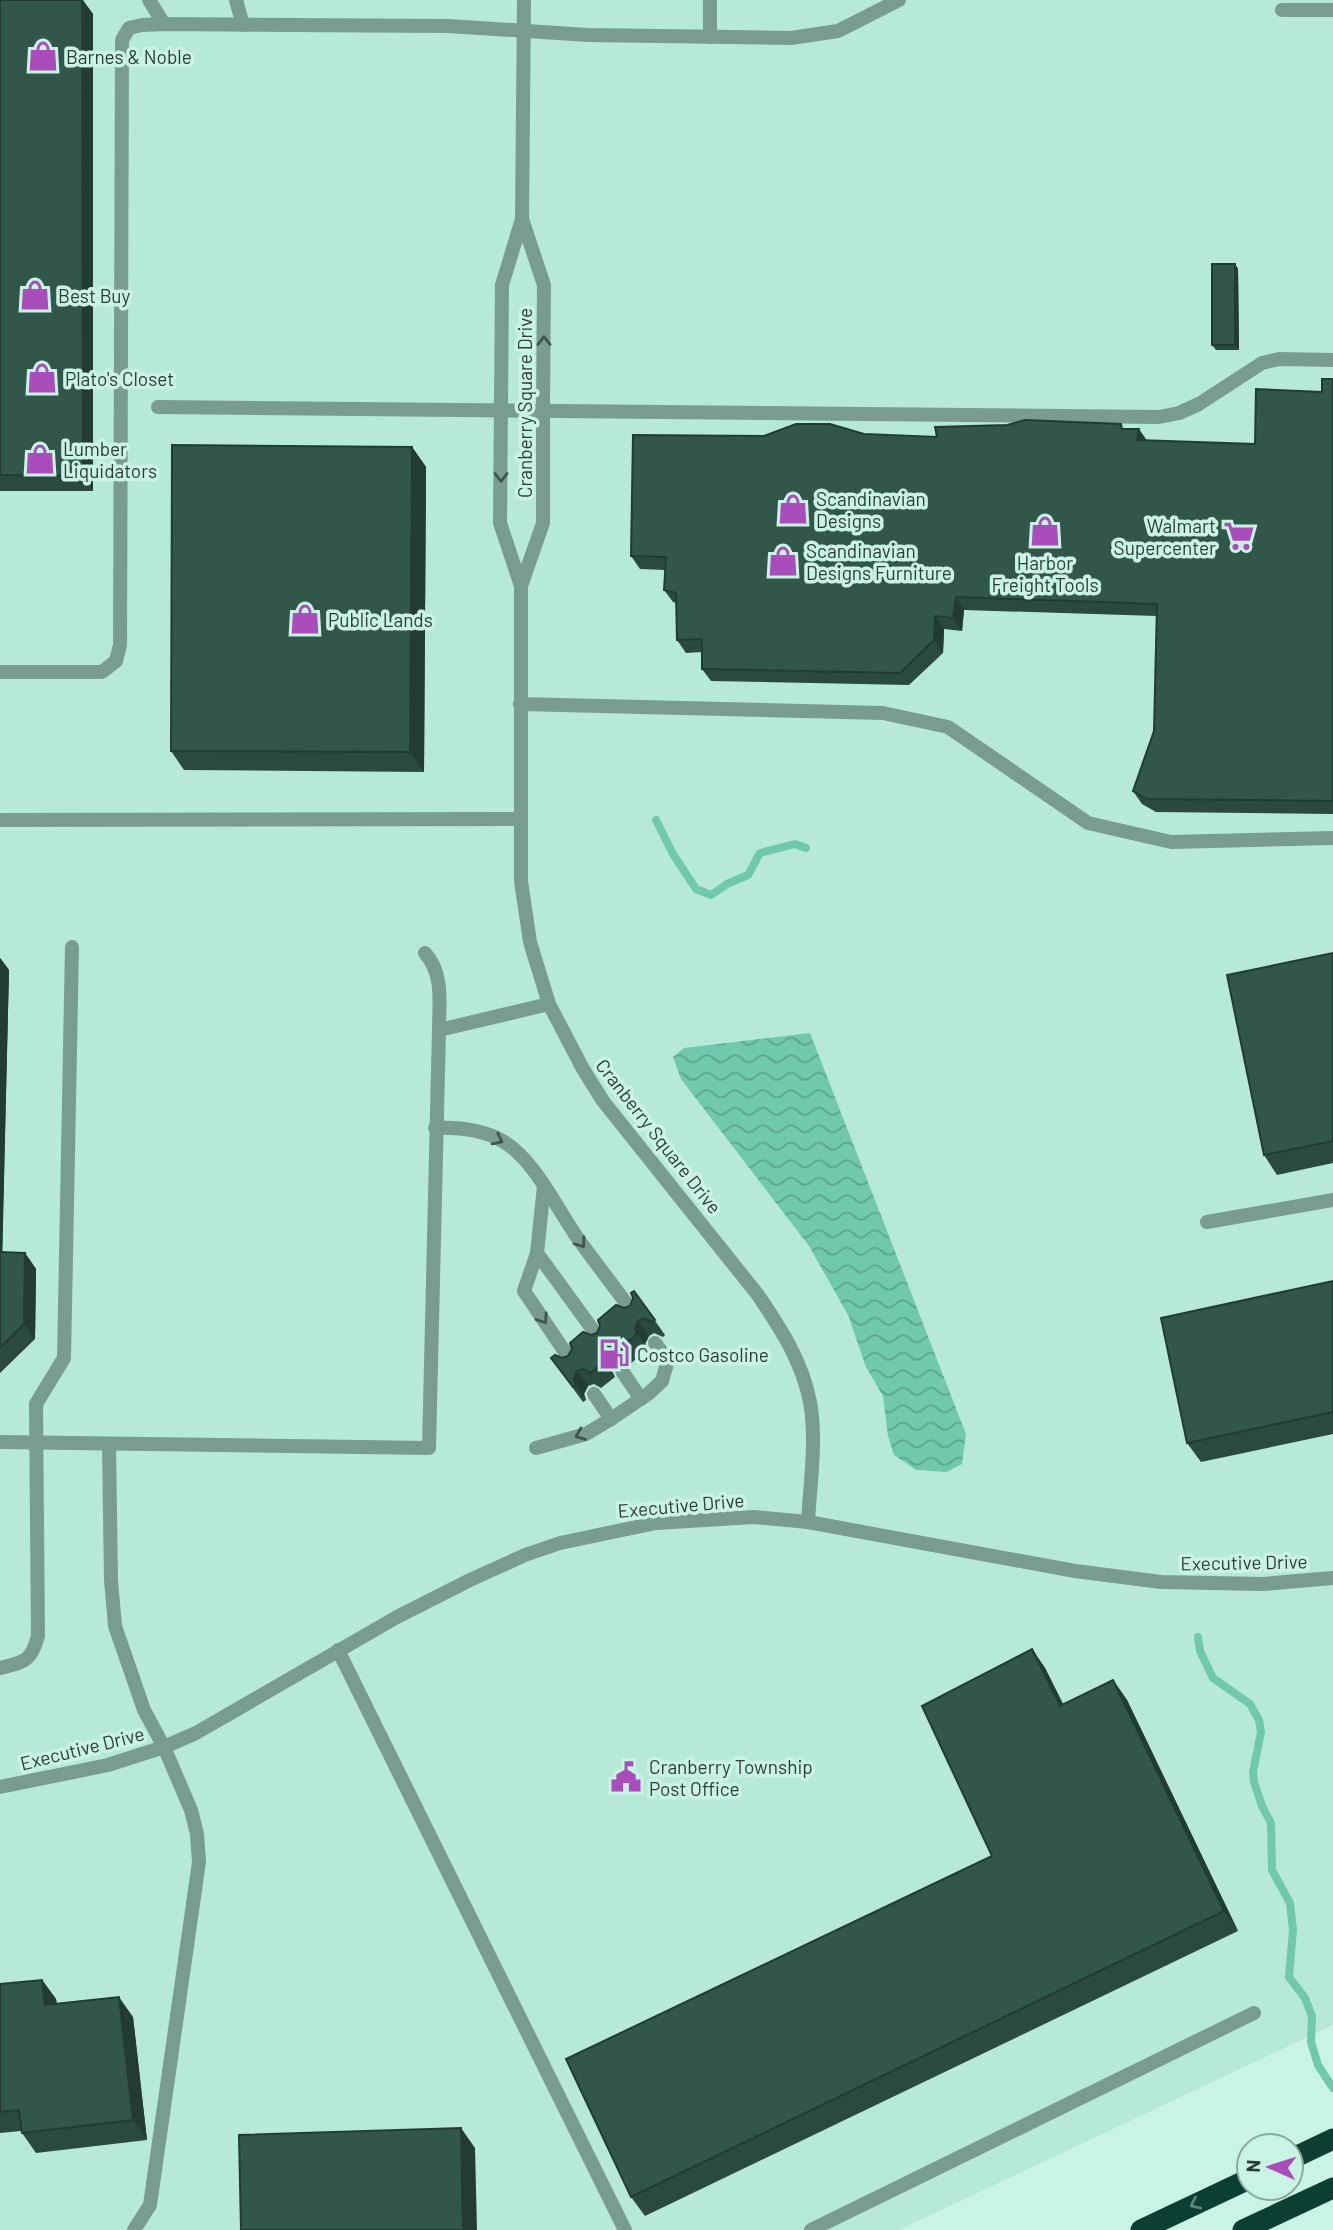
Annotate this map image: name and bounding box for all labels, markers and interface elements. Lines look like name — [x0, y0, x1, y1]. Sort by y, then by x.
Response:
shop icon: Barnes & Noble — [26, 39, 60, 73]
place label: Barnes & Noble — [66, 45, 192, 68]
shop icon: Best Buy — [18, 278, 52, 312]
place label: Best Buy — [58, 284, 131, 307]
street label: Cranberry Square Drive — [513, 308, 536, 498]
one-way arrow — [536, 335, 552, 346]
shop icon: Plato's Closet — [25, 361, 59, 395]
place label: Plato's Closet — [65, 367, 174, 390]
place label: Lumber Liquidators — [63, 437, 157, 482]
shop icon: Lumber Liquidators — [23, 442, 57, 476]
one-way arrow — [493, 472, 509, 483]
place label: Scandinavian Designs — [816, 487, 926, 532]
shop icon: Scandinavian Designs — [776, 492, 810, 526]
shop icon: Harbor Freight Tools — [1028, 514, 1062, 548]
place label: Walmart Supercenter — [1114, 514, 1216, 559]
supermarket icon: Walmart Supercenter — [1222, 519, 1256, 553]
place label: Scandinavian Designs Furniture — [806, 539, 952, 584]
shop icon: Scandinavian Designs Furniture — [766, 544, 800, 578]
place label: Harbor Freight Tools — [991, 551, 1099, 596]
shop icon: Public Lands — [288, 602, 322, 636]
place label: Public Lands — [328, 608, 433, 631]
street label: Cranberry Square Drive — [591, 1054, 727, 1218]
one-way arrow — [491, 1132, 503, 1146]
one-way arrow — [573, 1235, 586, 1248]
one-way arrow — [534, 1311, 547, 1324]
fuel station icon: Costco Gasoline — [597, 1337, 631, 1371]
place label: Costco Gasoline — [637, 1343, 769, 1366]
one-way arrow — [575, 1427, 587, 1441]
street label: Executive Drive — [617, 1488, 745, 1522]
street label: Executive Drive — [1180, 1549, 1308, 1575]
street label: Executive Drive — [18, 1721, 146, 1775]
place label: Cranberry Township Post Office — [649, 1755, 813, 1800]
public building icon: Cranberry Township Post Office — [609, 1760, 643, 1794]
north arrow — [1235, 2132, 1305, 2202]
text: N — [1241, 2159, 1264, 2173]
one-way arrow — [1190, 2196, 1202, 2210]

